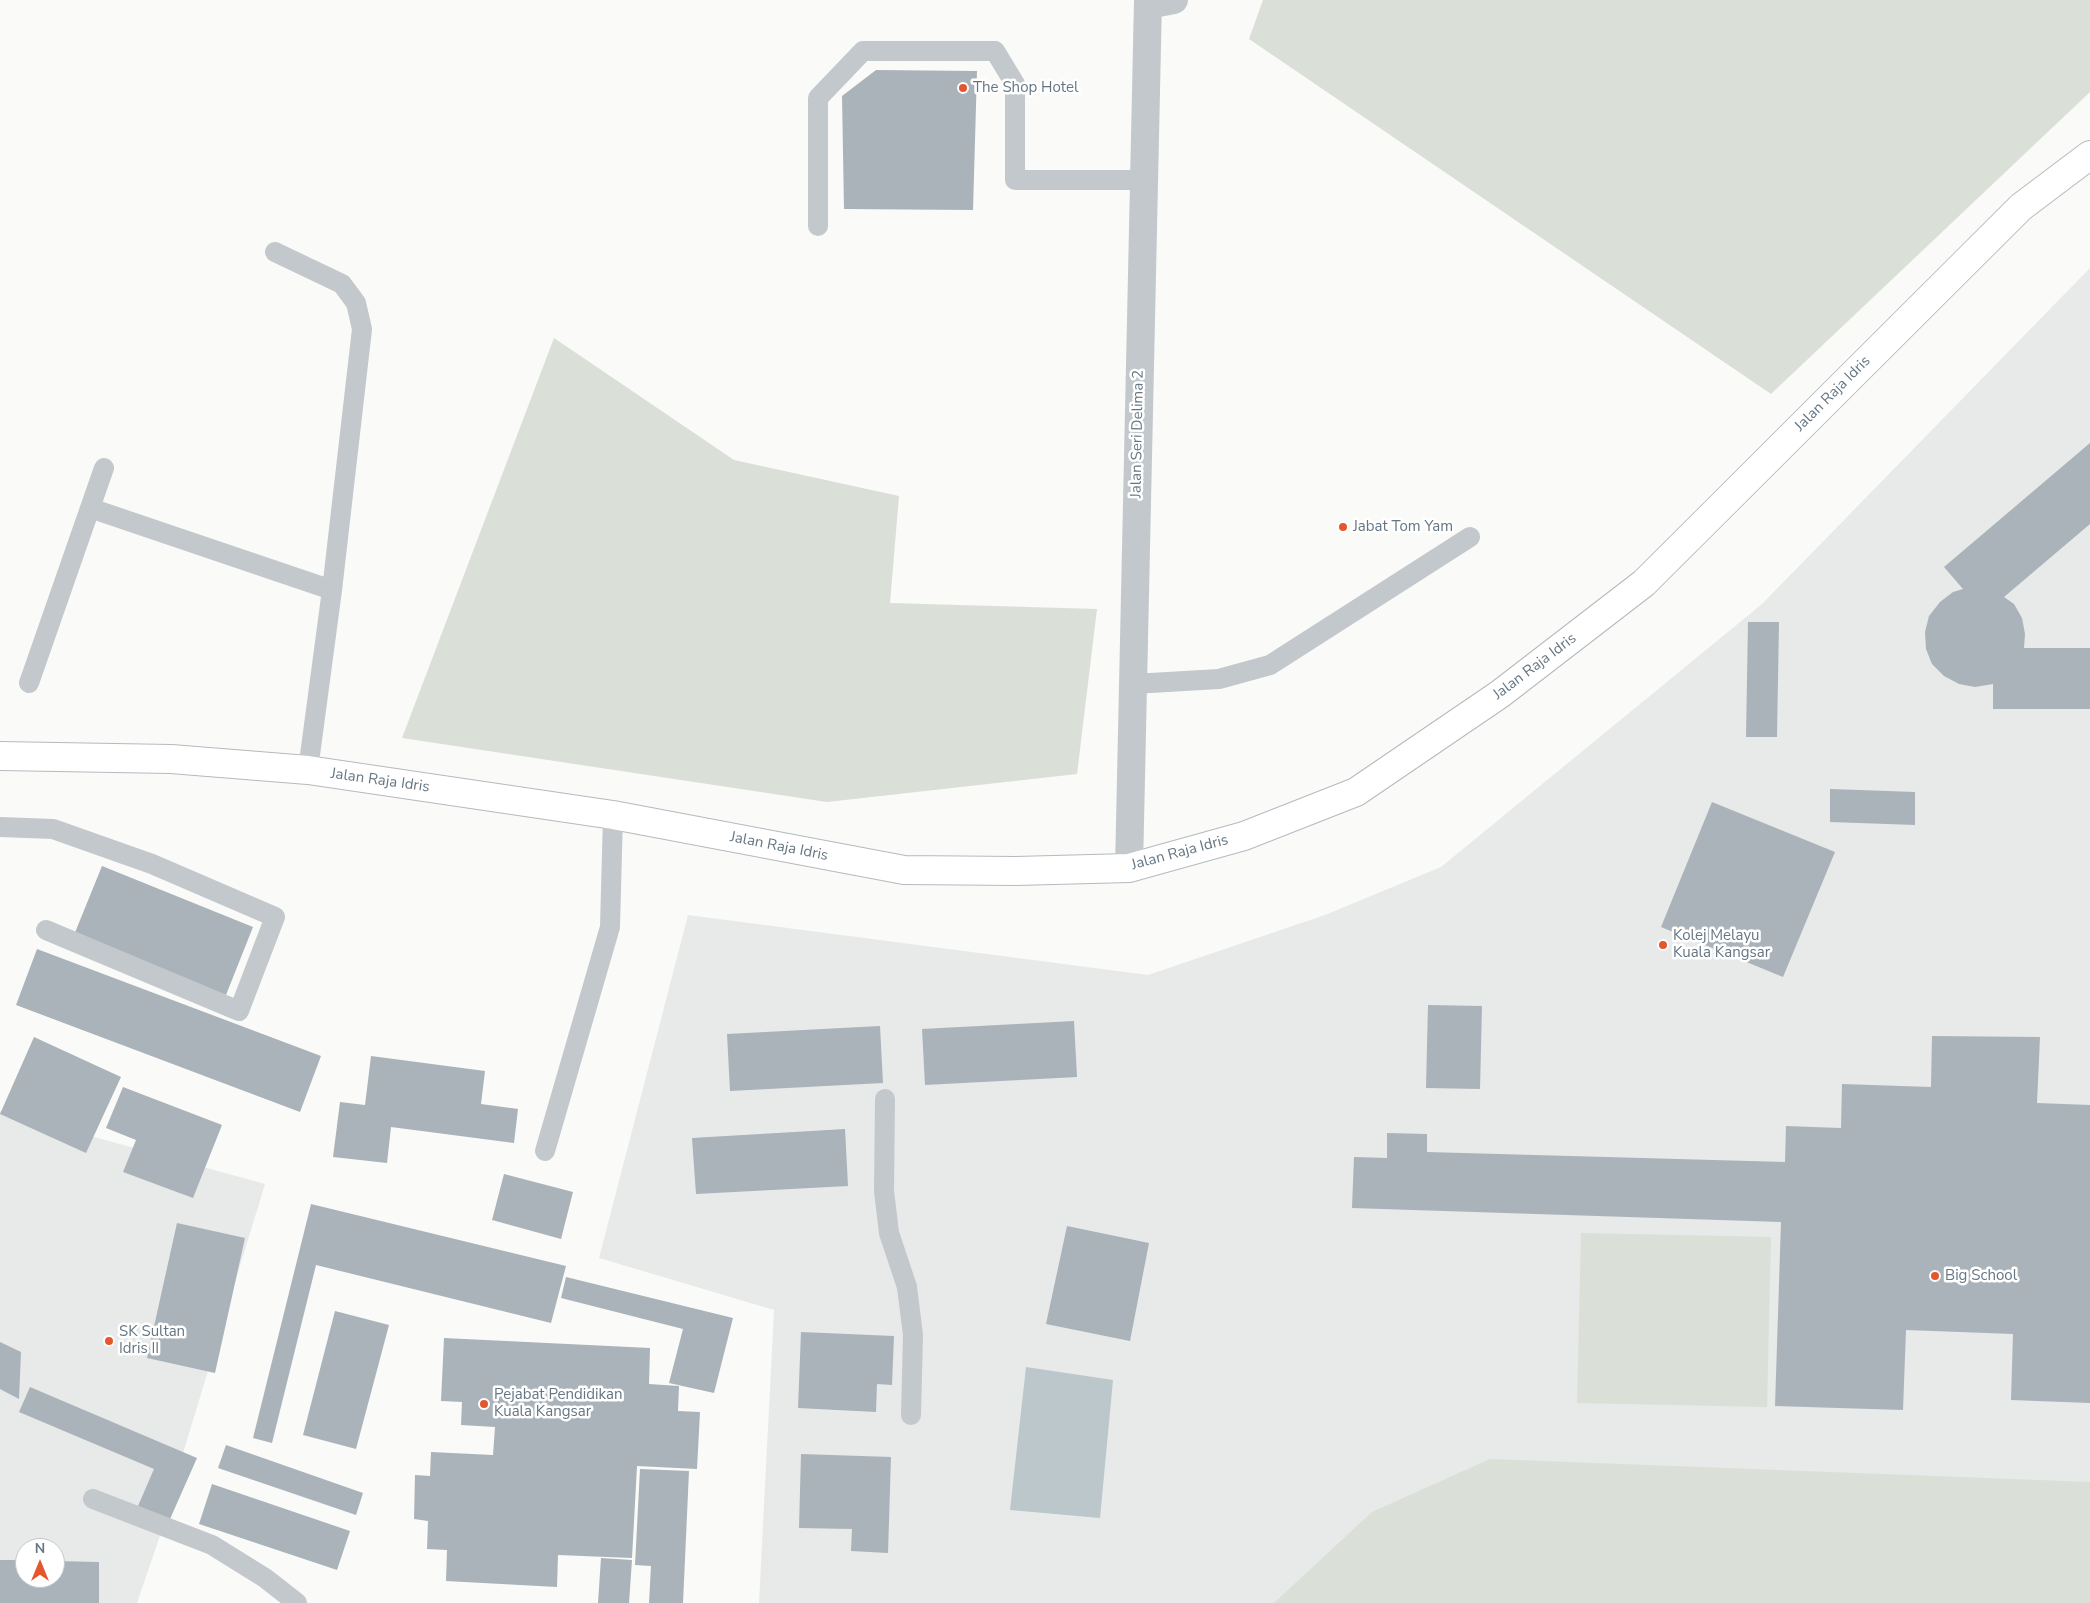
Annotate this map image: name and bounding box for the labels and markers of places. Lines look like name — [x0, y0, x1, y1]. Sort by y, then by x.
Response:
place label: The Shop Hotel — [973, 79, 1078, 97]
marker: The Shop Hotel — [957, 82, 969, 94]
place label: Jabat Tom Yam — [1353, 518, 1453, 536]
marker: Jabat Tom Yam — [1337, 521, 1349, 533]
place label: Kolej Melayu Kuala Kangsar — [1673, 927, 1770, 962]
marker: Kolej Melayu Kuala Kangsar — [1657, 939, 1669, 951]
place label: Big School — [1945, 1267, 2017, 1285]
marker: Big School — [1929, 1270, 1941, 1282]
place label: SK Sultan Idris II — [119, 1323, 185, 1358]
marker: SK Sultan Idris II — [103, 1335, 115, 1347]
place label: Pejabat Pendidikan Kuala Kangsar — [494, 1386, 622, 1421]
marker: Pejabat Pendidikan Kuala Kangsar — [478, 1398, 490, 1410]

